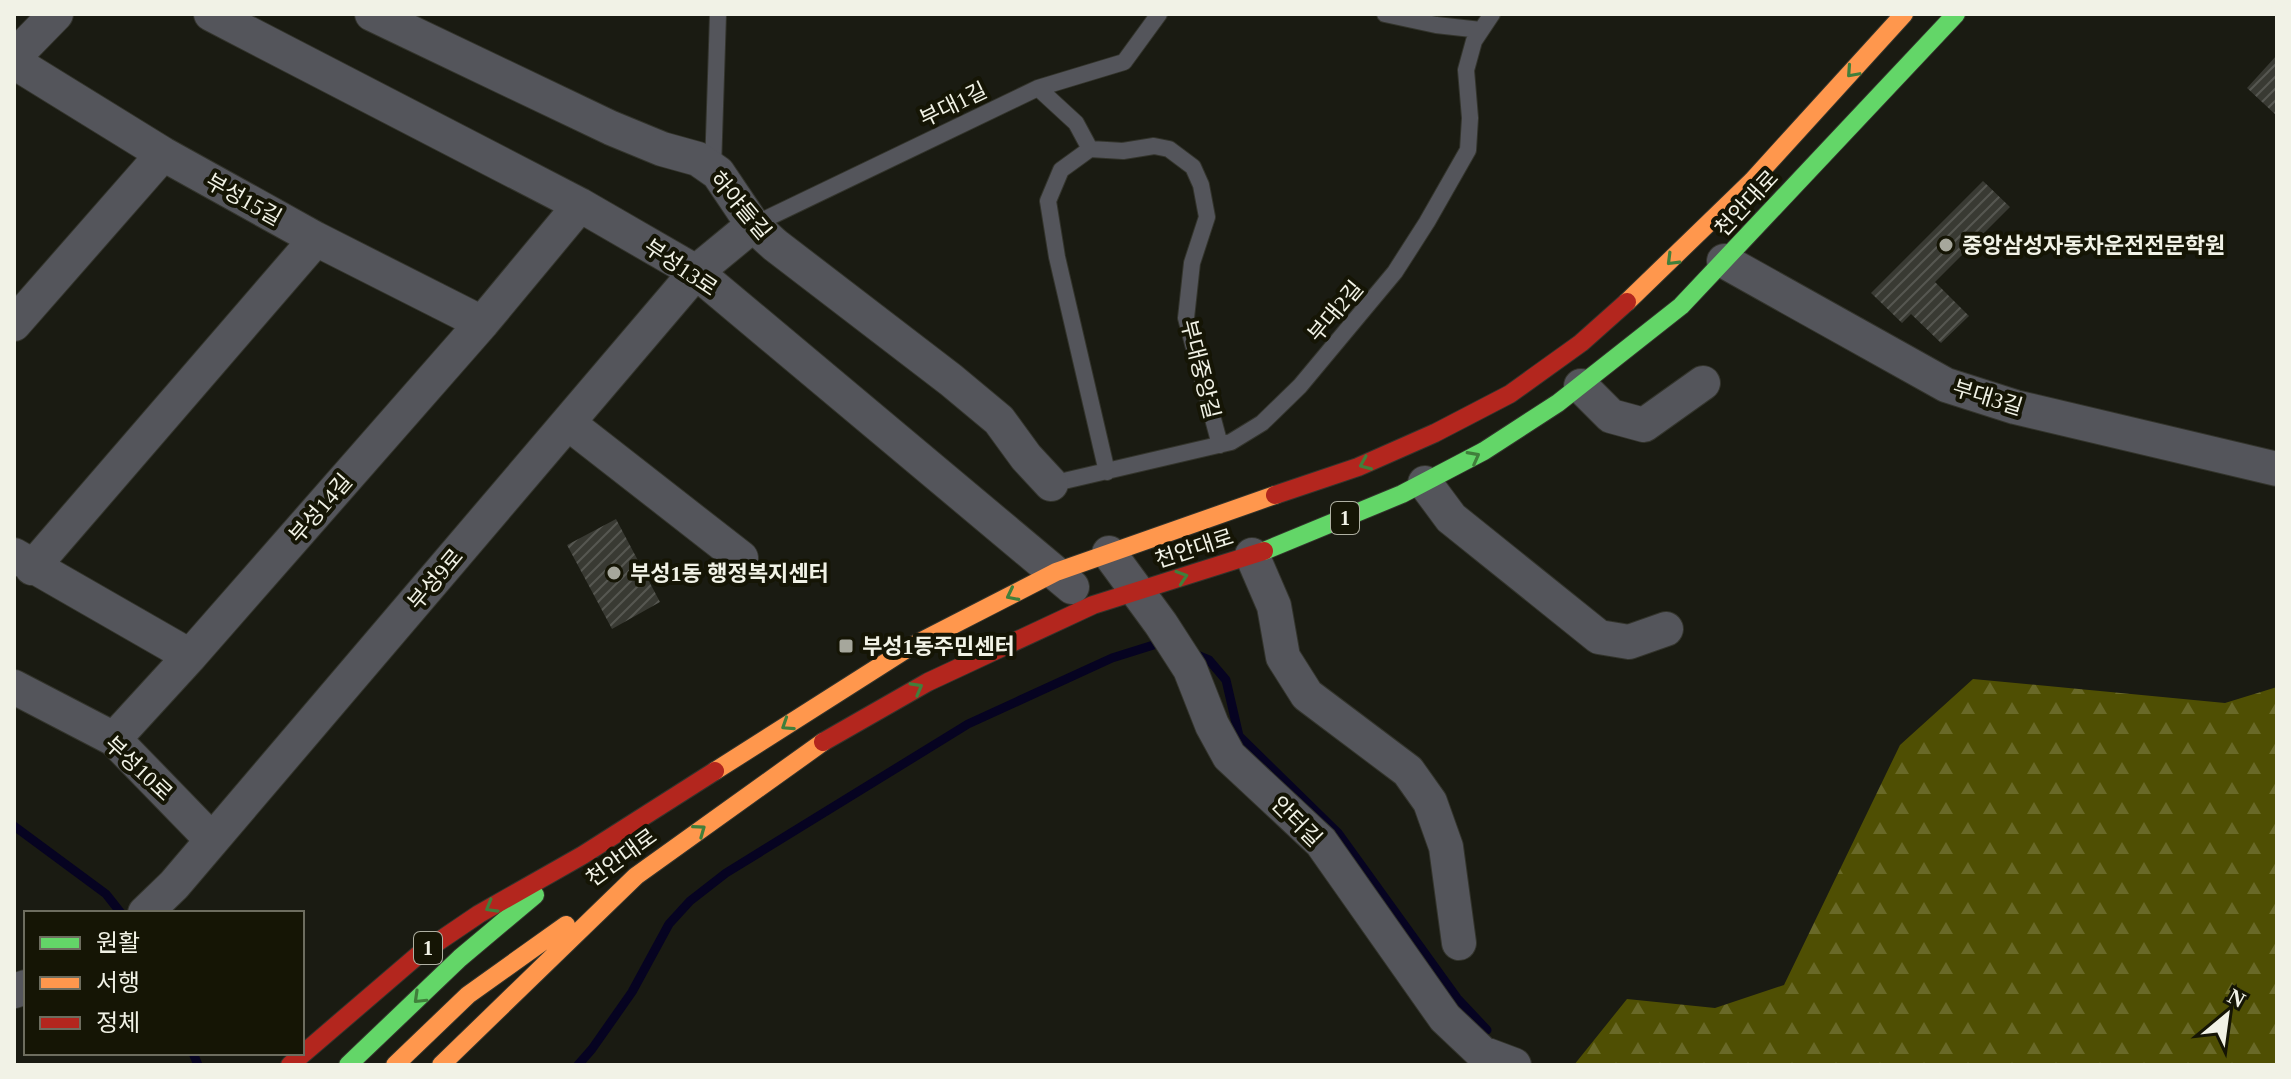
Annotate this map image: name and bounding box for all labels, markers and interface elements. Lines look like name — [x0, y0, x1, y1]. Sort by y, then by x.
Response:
one-way arrow — [1847, 62, 1861, 77]
street label: 부대1길 — [916, 77, 991, 131]
street label: 천안대로 — [1710, 165, 1783, 241]
street label: 하야들길 — [705, 166, 776, 244]
street label: 부성15길 — [202, 168, 286, 230]
place label: 중앙삼성자동차운전전문학원 — [1962, 233, 2225, 258]
street label: 부성13로 — [639, 234, 722, 301]
marker: 중앙삼성자동차운전전문학원 — [1937, 236, 1955, 254]
one-way arrow — [1667, 251, 1681, 265]
street label: 부대2길 — [1303, 276, 1368, 347]
street label: 부대중앙길 — [1176, 317, 1225, 421]
street label: 부대3길 — [1950, 375, 2026, 420]
one-way arrow — [1465, 452, 1480, 467]
one-way arrow — [1359, 455, 1373, 471]
street label: 부성14길 — [284, 469, 357, 548]
road number: 1 — [1331, 502, 1359, 534]
street label: 천안대로 — [1152, 524, 1237, 573]
street label: 부성9로 — [403, 544, 468, 615]
place label: 부성1동 행정복지센터 — [630, 561, 829, 586]
marker: 부성1동 행정복지센터 — [605, 564, 623, 582]
one-way arrow — [1174, 570, 1188, 586]
one-way arrow — [1005, 585, 1020, 600]
place label: 부성1동주민센터 — [862, 634, 1015, 659]
marker: 부성1동주민센터 — [837, 637, 855, 655]
one-way arrow — [908, 682, 923, 698]
one-way arrow — [781, 716, 796, 731]
street label: 부성10로 — [100, 731, 177, 806]
street label: 안터길 — [1266, 791, 1327, 852]
street label: 천안대로 — [581, 823, 661, 891]
one-way arrow — [691, 825, 705, 840]
one-way arrow — [485, 897, 500, 913]
legend — [24, 911, 304, 1055]
text: 원활 — [96, 930, 140, 956]
road number: 1 — [414, 932, 442, 964]
text: 서행 — [96, 970, 140, 996]
north arrow — [2187, 975, 2267, 1055]
text: N — [2223, 983, 2250, 1013]
one-way arrow — [413, 989, 428, 1003]
text: 정체 — [96, 1010, 140, 1036]

